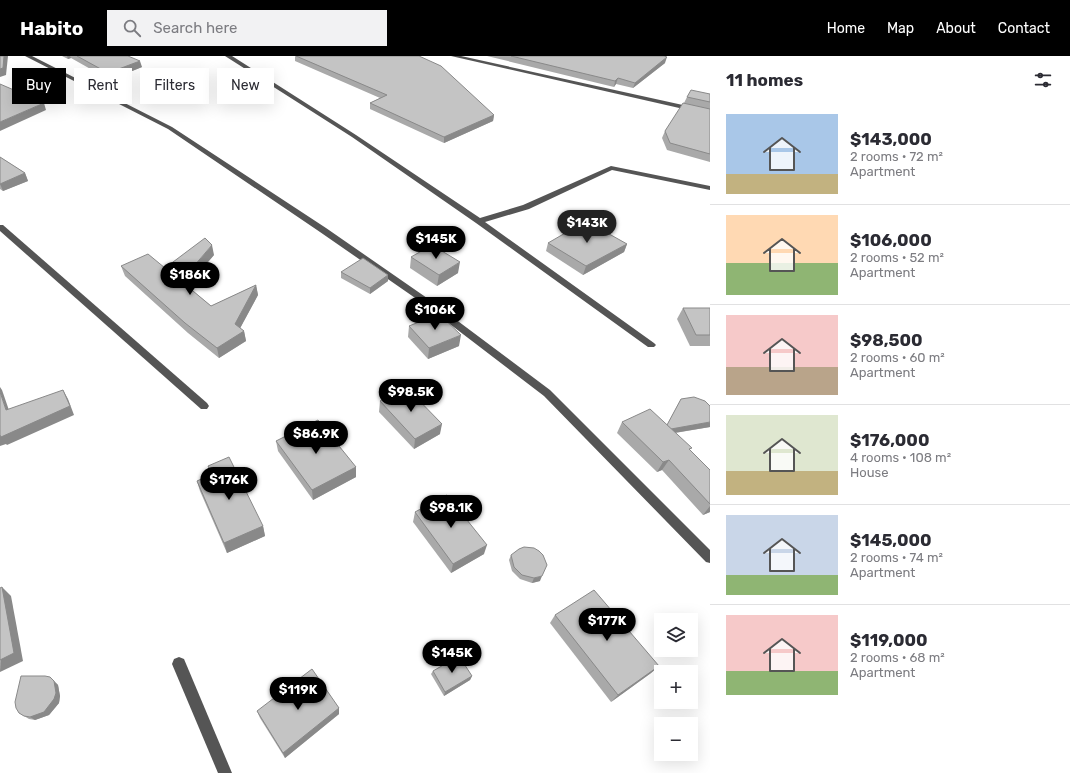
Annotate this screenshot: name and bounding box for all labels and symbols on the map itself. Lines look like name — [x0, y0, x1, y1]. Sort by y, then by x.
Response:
pin: $143K — [559, 210, 615, 244]
pin: $145K — [408, 226, 464, 260]
pin: $186K — [162, 262, 218, 296]
pin: $106K — [407, 297, 463, 331]
pin: $98.5K — [378, 379, 444, 413]
pin: $86.9K — [283, 421, 349, 455]
pin: $176K — [201, 467, 257, 501]
pin: $98.1K — [418, 495, 484, 529]
pin: $177K — [579, 608, 635, 642]
pin: $145K — [424, 640, 480, 674]
pin: $119K — [270, 677, 326, 711]

